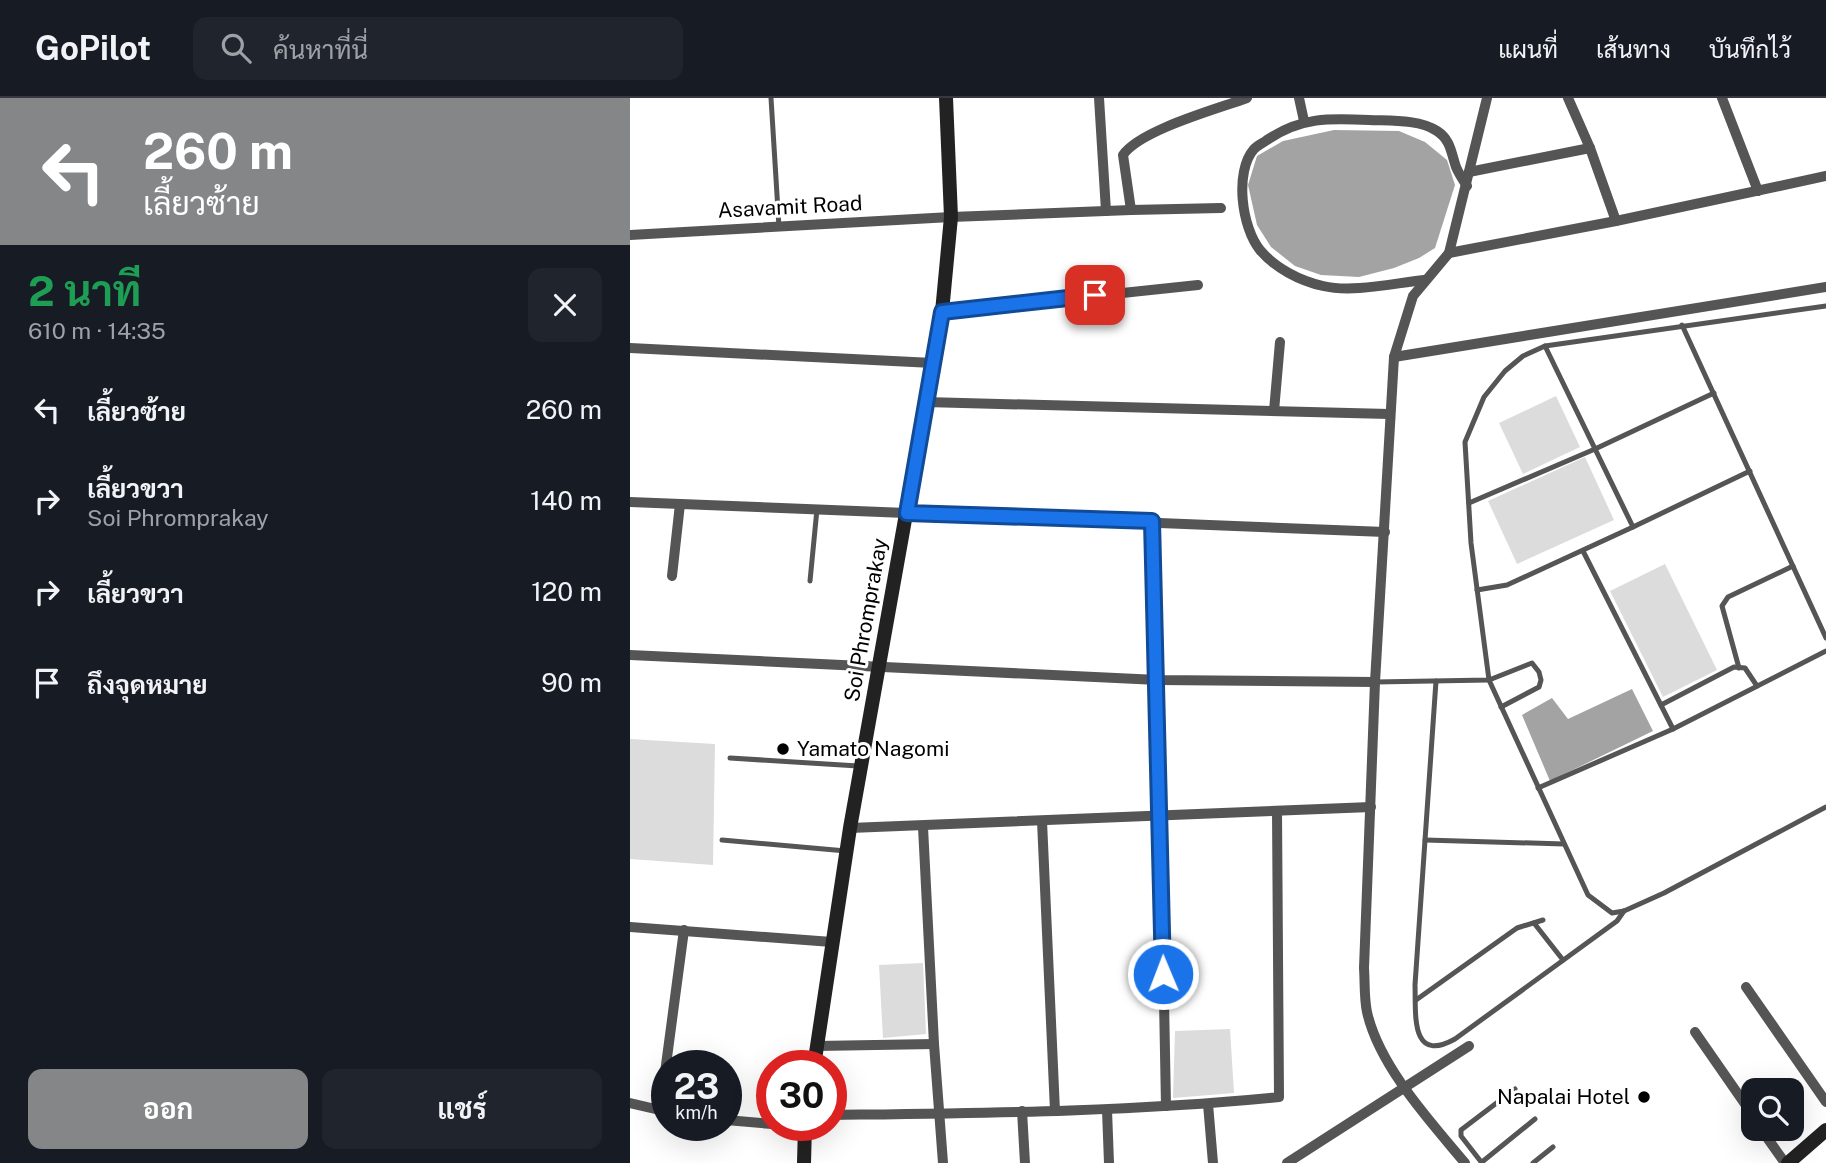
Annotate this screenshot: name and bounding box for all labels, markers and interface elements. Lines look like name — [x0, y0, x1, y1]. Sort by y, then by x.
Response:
search box — [193, 17, 683, 80]
text: GoPilot — [35, 29, 151, 67]
icon: search — [217, 29, 255, 67]
text: ค้นหาที่นี่ — [273, 34, 368, 65]
text: แผนที่ — [1498, 35, 1558, 63]
text: เส้นทาง — [1596, 35, 1671, 63]
text: บันทึกไว้ — [1709, 35, 1791, 63]
text: 260 m — [143, 122, 293, 180]
icon: left — [28, 126, 119, 217]
text: เลี้ยวซ้าย — [143, 185, 260, 222]
street label: Asavamit Road — [717, 190, 863, 223]
pin — [1065, 265, 1125, 325]
text: 2 นาที — [28, 266, 141, 315]
button: close — [528, 268, 602, 342]
icon: arrive — [1076, 276, 1114, 314]
text: 610 m · 14:35 — [28, 317, 166, 344]
icon: left — [28, 391, 66, 429]
text: 260 m — [526, 394, 602, 425]
text: เลี้ยวซ้าย — [87, 396, 186, 427]
text: เลี้ยวขวา — [87, 473, 184, 504]
icon: right — [28, 482, 66, 520]
text: 140 m — [530, 485, 602, 516]
text: Soi Phromprakay — [87, 504, 269, 531]
street label: Soi Phromprakay — [839, 536, 892, 704]
icon: right — [28, 573, 66, 611]
text: 120 m — [531, 576, 602, 607]
text: เลี้ยวขวา — [87, 578, 184, 609]
icon: arrive — [28, 664, 66, 702]
text: 90 m — [541, 667, 602, 698]
text: ถึงจุดหมาย — [87, 669, 208, 700]
place label: Yamato Nagomi — [797, 736, 949, 761]
marker: Yamato Nagomi — [775, 741, 791, 757]
position arrow — [1126, 937, 1200, 1011]
speed limit sign: 30 — [756, 1050, 847, 1141]
text: 23 — [674, 1066, 719, 1107]
button: ออก — [28, 1069, 308, 1149]
button: แชร์ — [322, 1069, 602, 1149]
map controls — [1741, 1078, 1804, 1141]
button: search — [1741, 1078, 1804, 1141]
place label: Napalai Hotel — [1497, 1084, 1630, 1109]
marker: Napalai Hotel — [1636, 1089, 1652, 1105]
text: km/h — [675, 1102, 718, 1123]

